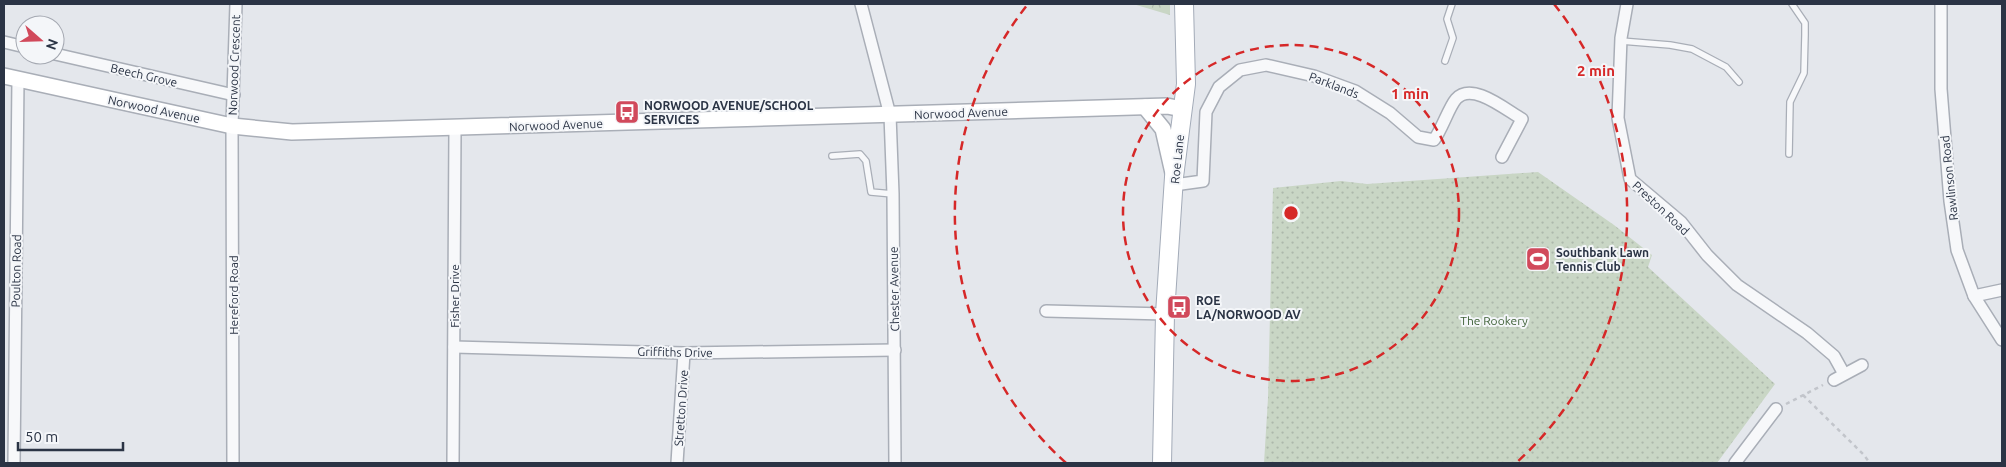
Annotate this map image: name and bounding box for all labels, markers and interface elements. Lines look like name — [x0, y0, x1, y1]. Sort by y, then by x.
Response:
street label: Norwood Crescent — [226, 14, 242, 116]
north arrow — [15, 15, 65, 65]
text: N — [43, 37, 62, 52]
street label: Beech Grove — [109, 61, 179, 89]
text: 2 min — [1577, 62, 1615, 79]
street label: Parklands — [1307, 70, 1361, 100]
text: 1 min — [1391, 85, 1429, 102]
street label: Norwood Avenue — [107, 93, 201, 125]
bus stop icon: NORWOOD AVENUE/SCHOOL SERVICES — [614, 99, 640, 125]
place label: NORWOOD AVENUE/SCHOOL SERVICES — [644, 99, 814, 126]
street label: Norwood Avenue — [914, 105, 1008, 121]
street label: Norwood Avenue — [509, 117, 603, 133]
street label: Roe Lane — [1168, 134, 1186, 184]
street label: Rawlinson Road — [1938, 135, 1960, 221]
street label: Preston Road — [1630, 179, 1692, 237]
centre of rings — [1282, 204, 1300, 222]
street label: Poulton Road — [9, 234, 23, 308]
street label: Chester Avenue — [887, 246, 901, 332]
sports icon: Southbank Lawn Tennis Club — [1525, 246, 1551, 272]
place label: Southbank Lawn Tennis Club — [1556, 246, 1649, 273]
street label: Hereford Road — [227, 255, 240, 335]
street label: Fisher Drive — [448, 264, 461, 328]
bus stop icon: ROE LA/NORWOOD AV — [1166, 294, 1192, 320]
place label: ROE LA/NORWOOD AV — [1196, 294, 1301, 321]
park label: The Rookery — [1460, 314, 1528, 327]
street label: Griffiths Drive — [637, 345, 713, 359]
street label: Stretton Drive — [672, 369, 690, 447]
scale bar — [18, 420, 122, 452]
text: 50 m — [25, 428, 58, 445]

